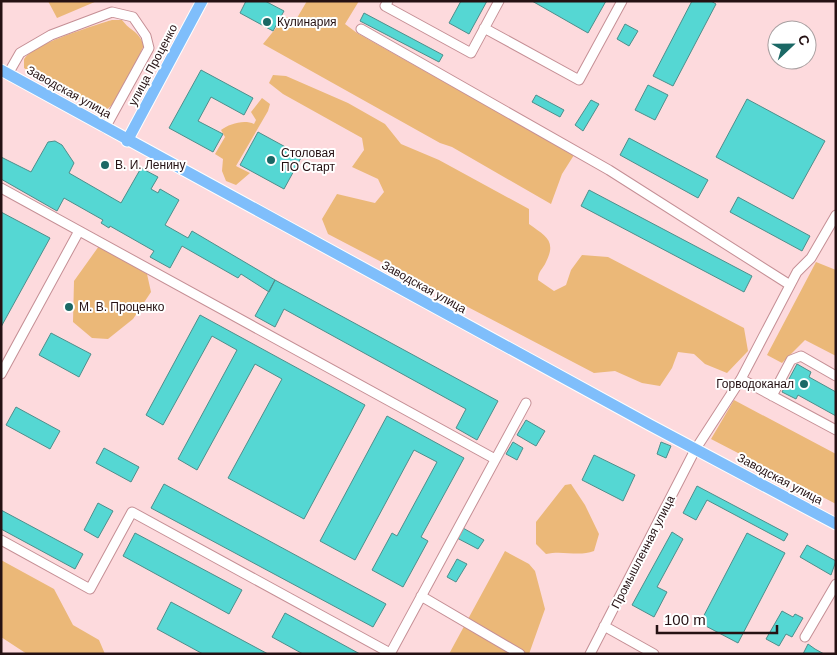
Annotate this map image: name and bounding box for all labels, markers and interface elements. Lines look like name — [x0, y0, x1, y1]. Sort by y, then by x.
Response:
place label: Кулинария — [277, 15, 337, 29]
marker: Кулинария — [261, 16, 273, 28]
north arrow — [767, 20, 817, 70]
street label: улица Проценко — [126, 22, 181, 108]
text: С — [795, 32, 813, 48]
street label: Заводская улица — [24, 63, 114, 121]
place label: Столовая ПО Старт — [281, 146, 335, 174]
marker: Столовая ПО Старт — [265, 154, 277, 166]
place label: В. И. Ленину — [115, 158, 185, 172]
marker: В. И. Ленину — [99, 159, 111, 171]
street label: Заводская улица — [379, 258, 469, 316]
place label: М. В. Проценко — [79, 300, 165, 314]
marker: М. В. Проценко — [63, 301, 75, 313]
place label: Горводоканал — [716, 377, 794, 391]
marker: Горводоканал — [798, 378, 810, 390]
street label: Заводская улица — [735, 451, 825, 508]
street label: Промышленная улица — [608, 493, 678, 611]
scale bar — [657, 602, 777, 634]
text: 100 m — [664, 611, 706, 628]

